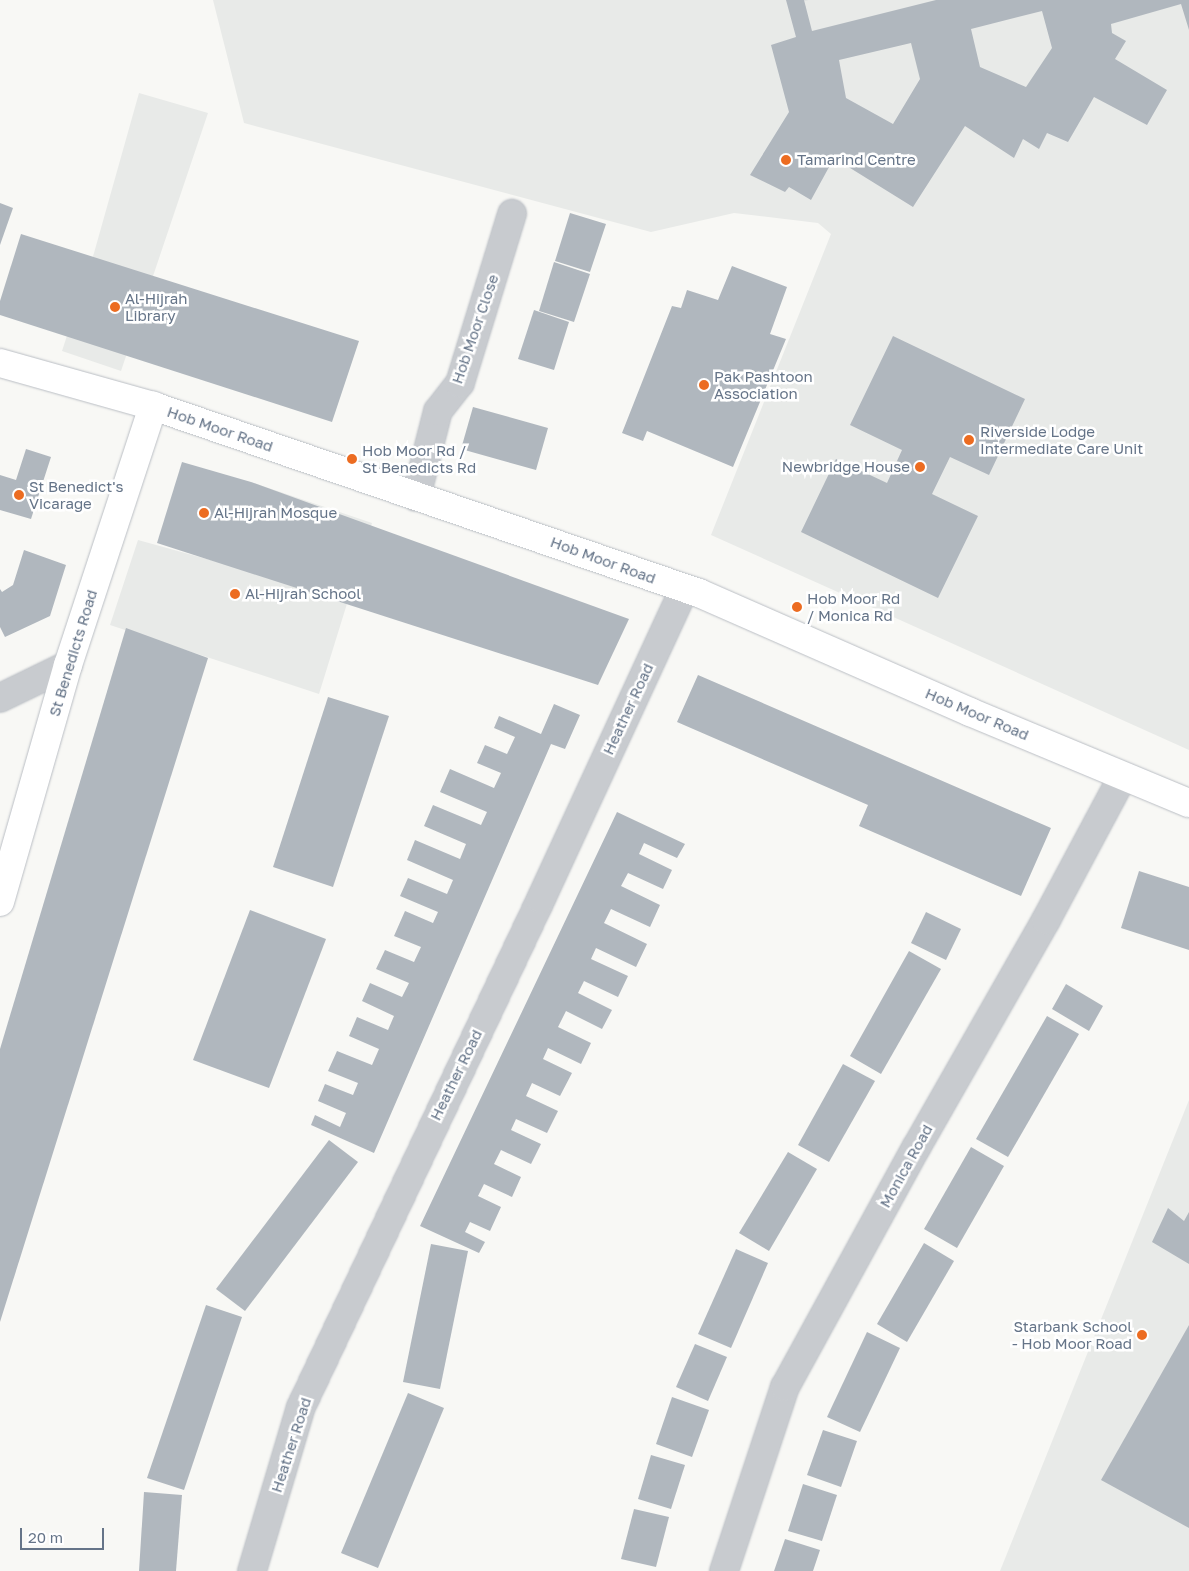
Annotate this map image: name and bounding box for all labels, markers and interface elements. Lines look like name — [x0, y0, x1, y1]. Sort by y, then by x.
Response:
place label: Tamarind Centre — [797, 151, 916, 169]
marker: Tamarind Centre — [779, 153, 793, 167]
street label: Hob Moor Close — [448, 272, 502, 386]
place label: Al-Hijrah Library — [125, 289, 187, 324]
marker: Al-Hijrah Library — [109, 301, 121, 313]
place label: Pak Pashtoon Association — [714, 367, 813, 402]
marker: Pak Pashtoon Association — [698, 379, 710, 391]
street label: Hob Moor Road — [165, 402, 275, 456]
place label: Riverside Lodge Intermediate Care Unit — [980, 422, 1143, 457]
marker: Riverside Lodge Intermediate Care Unit — [962, 433, 976, 447]
place label: Hob Moor Rd / St Benedicts Rd — [362, 441, 476, 476]
marker: Hob Moor Rd / St Benedicts Rd — [346, 453, 358, 465]
place label: Newbridge House — [782, 458, 910, 476]
marker: Newbridge House — [914, 461, 926, 473]
place label: St Benedict's Vicarage — [29, 477, 124, 512]
marker: St Benedict's Vicarage — [13, 489, 25, 501]
place label: Al-Hijrah Mosque — [214, 504, 337, 522]
marker: Al-Hijrah Mosque — [198, 507, 210, 519]
street label: Hob Moor Road — [548, 533, 658, 587]
place label: Al-Hijrah School — [245, 585, 361, 603]
street label: St Benedicts Road — [45, 587, 101, 719]
marker: Al-Hijrah School — [229, 588, 241, 600]
place label: Hob Moor Rd / Monica Rd — [807, 589, 900, 624]
marker: Hob Moor Rd / Monica Rd — [791, 601, 803, 613]
street label: Heather Road — [599, 660, 657, 758]
street label: Hob Moor Road — [923, 684, 1031, 744]
street label: Heather Road — [426, 1027, 486, 1123]
street label: Monica Road — [876, 1121, 936, 1211]
place label: Starbank School - Hob Moor Road — [1012, 1317, 1132, 1352]
marker: Starbank School - Hob Moor Road — [1136, 1329, 1148, 1341]
street label: Heather Road — [267, 1395, 315, 1495]
scale bar — [22, 1518, 106, 1550]
text: 20 m — [28, 1528, 63, 1546]

